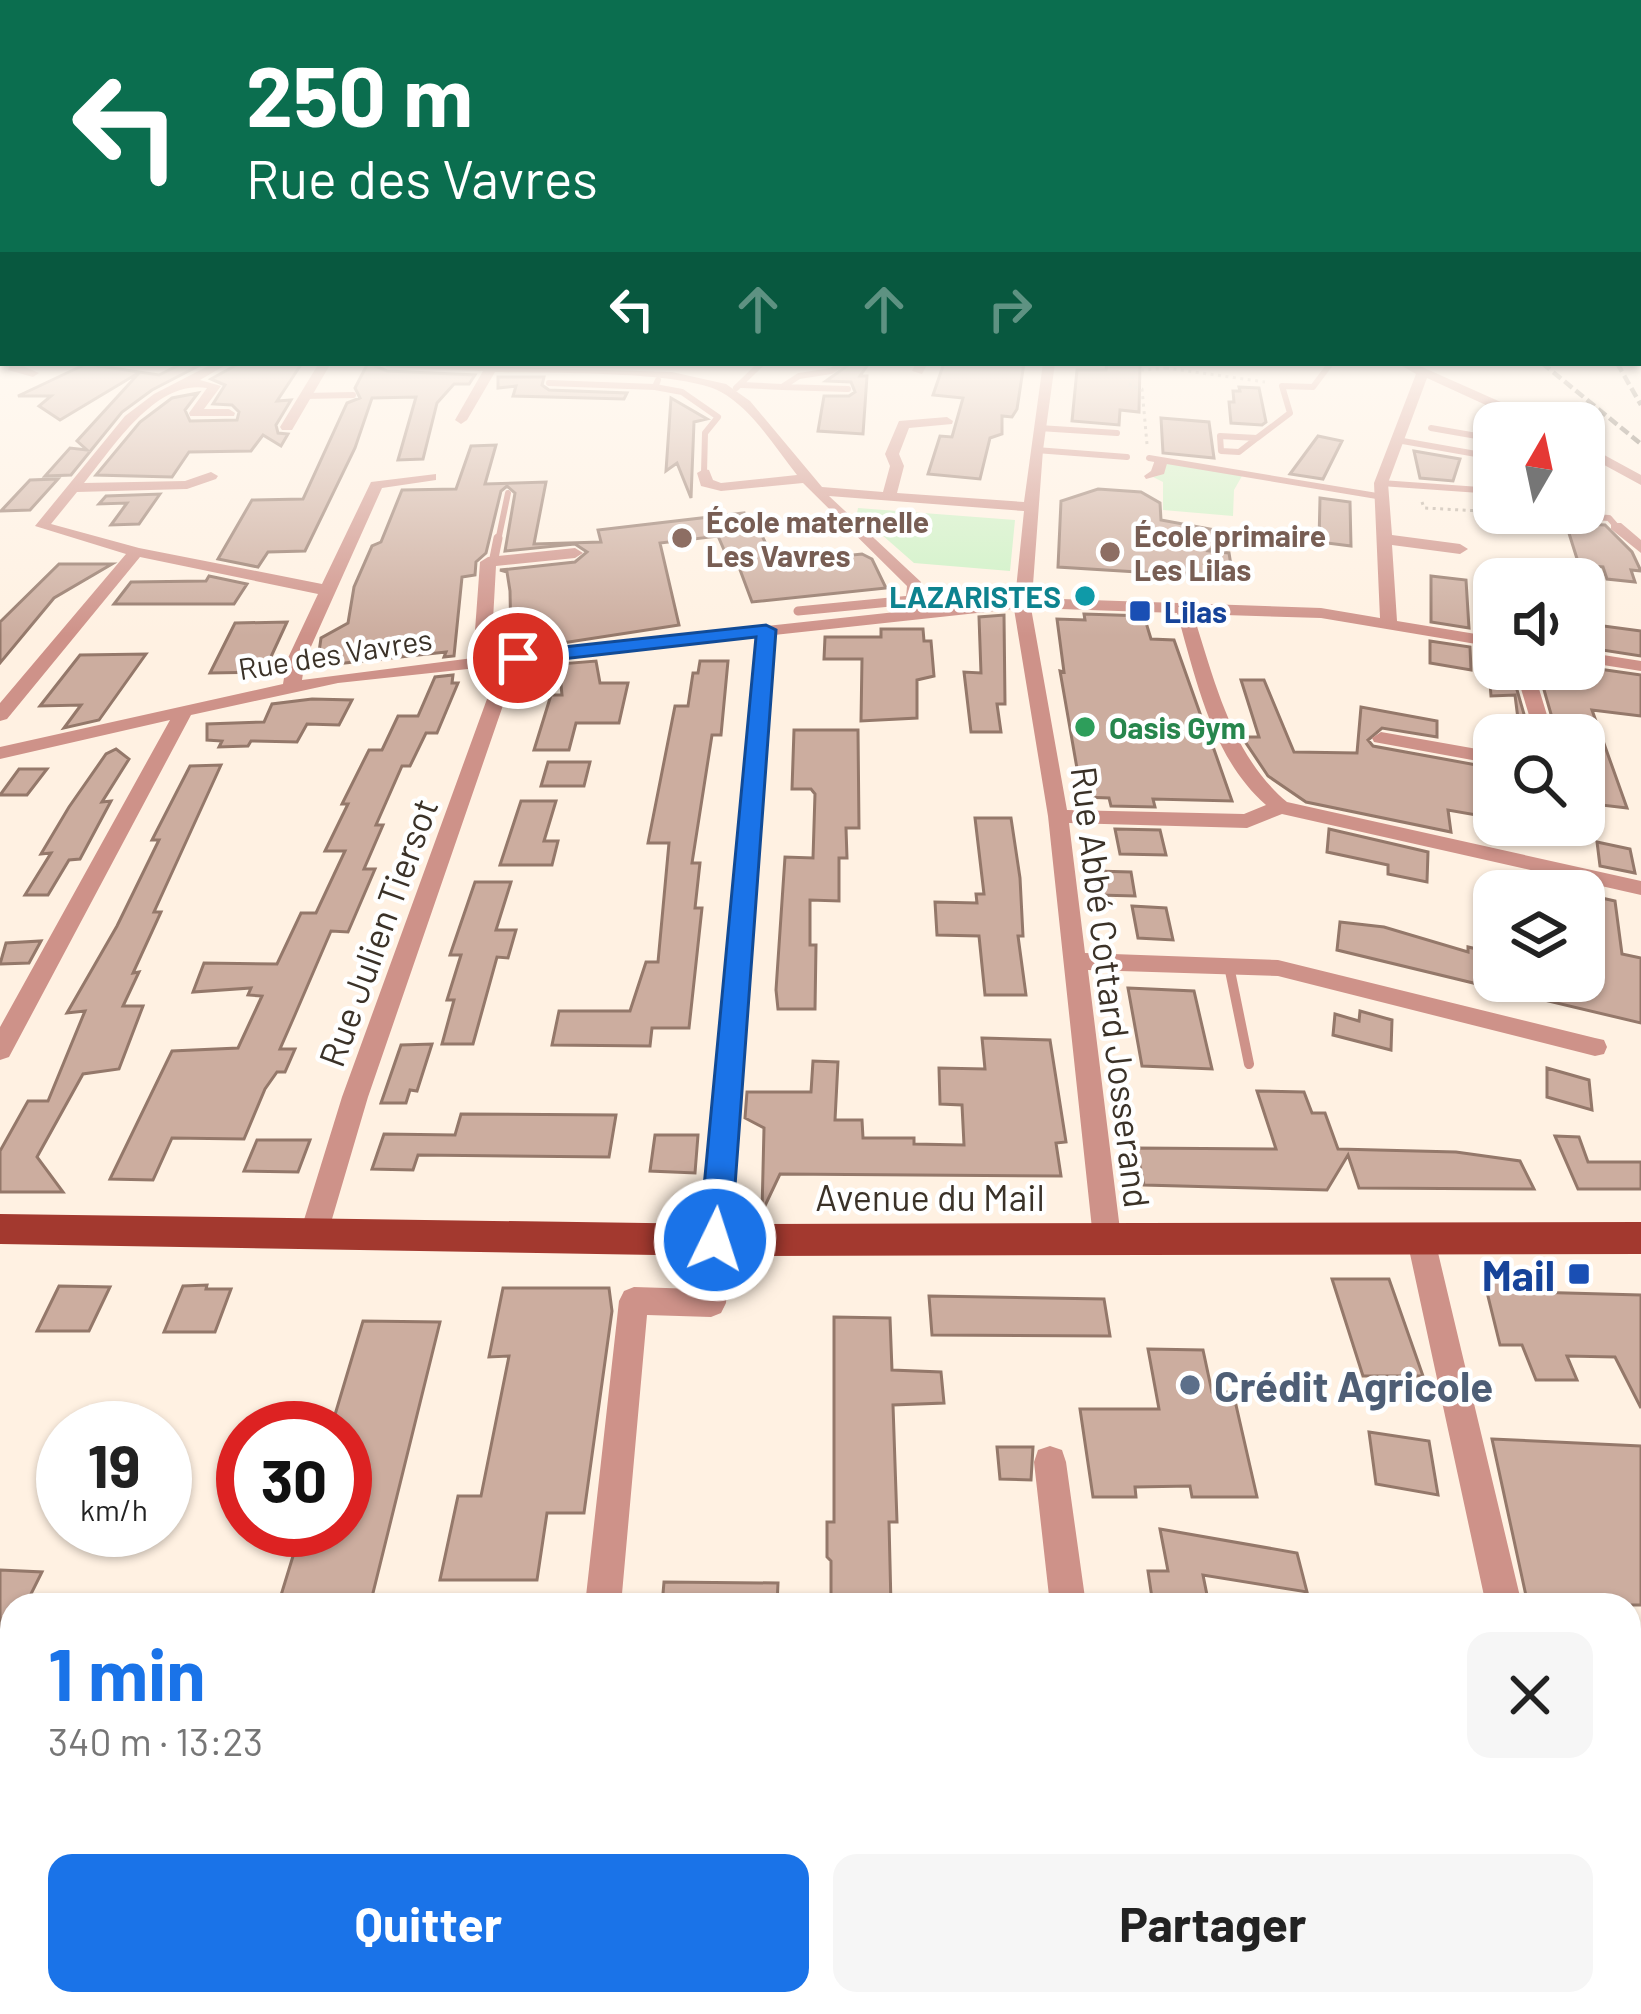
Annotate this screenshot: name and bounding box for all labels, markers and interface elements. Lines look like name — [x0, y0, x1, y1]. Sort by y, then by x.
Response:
text: 250 m — [246, 43, 473, 144]
icon: left — [48, 48, 204, 204]
text: Rue des Vavres — [246, 145, 598, 210]
icon: left — [599, 276, 665, 342]
icon: ahead — [725, 276, 791, 342]
icon: ahead — [851, 276, 917, 342]
icon: right — [977, 276, 1043, 342]
north arrow — [1473, 402, 1605, 534]
map controls — [1473, 402, 1605, 1002]
place label: École maternelle Les Vavres — [706, 503, 929, 573]
place label: École primaire Les Lilas — [1134, 517, 1326, 587]
marker: École maternelle Les Vavres — [669, 525, 695, 551]
marker: École primaire Les Lilas — [1097, 539, 1123, 565]
button: sound — [1473, 558, 1605, 690]
place label: LAZARISTES — [889, 578, 1061, 614]
marker: LAZARISTES — [1072, 583, 1098, 609]
place label: Lilas — [1164, 593, 1227, 629]
marker: Lilas — [1127, 598, 1153, 624]
pin — [467, 607, 569, 709]
street label: Rue des Vavres — [236, 620, 434, 686]
icon: arrive — [485, 625, 551, 691]
place label: Oasis Gym — [1109, 709, 1246, 745]
marker: Oasis Gym — [1072, 714, 1098, 740]
button: search — [1473, 714, 1605, 846]
street label: Rue Abbé Cottard Josserand — [1064, 764, 1160, 1210]
street label: Rue Julien Tiersot — [309, 792, 445, 1072]
button: layers — [1473, 870, 1605, 1002]
street label: Avenue du Mail — [815, 1175, 1045, 1218]
position arrow — [652, 1177, 778, 1303]
place label: Mail — [1482, 1249, 1555, 1299]
marker: Mail — [1566, 1261, 1592, 1287]
place label: Crédit Agricole — [1214, 1360, 1493, 1411]
marker: Crédit Agricole — [1177, 1372, 1203, 1398]
speed limit sign: 30 — [216, 1401, 372, 1557]
text: 19 — [87, 1428, 141, 1500]
text: km/h — [80, 1491, 148, 1527]
text: 1 min — [48, 1629, 206, 1715]
button: close — [1467, 1632, 1593, 1758]
text: 340 m · 13:23 — [48, 1717, 263, 1764]
button: Quitter — [48, 1854, 809, 1992]
button: Partager — [833, 1854, 1593, 1992]

